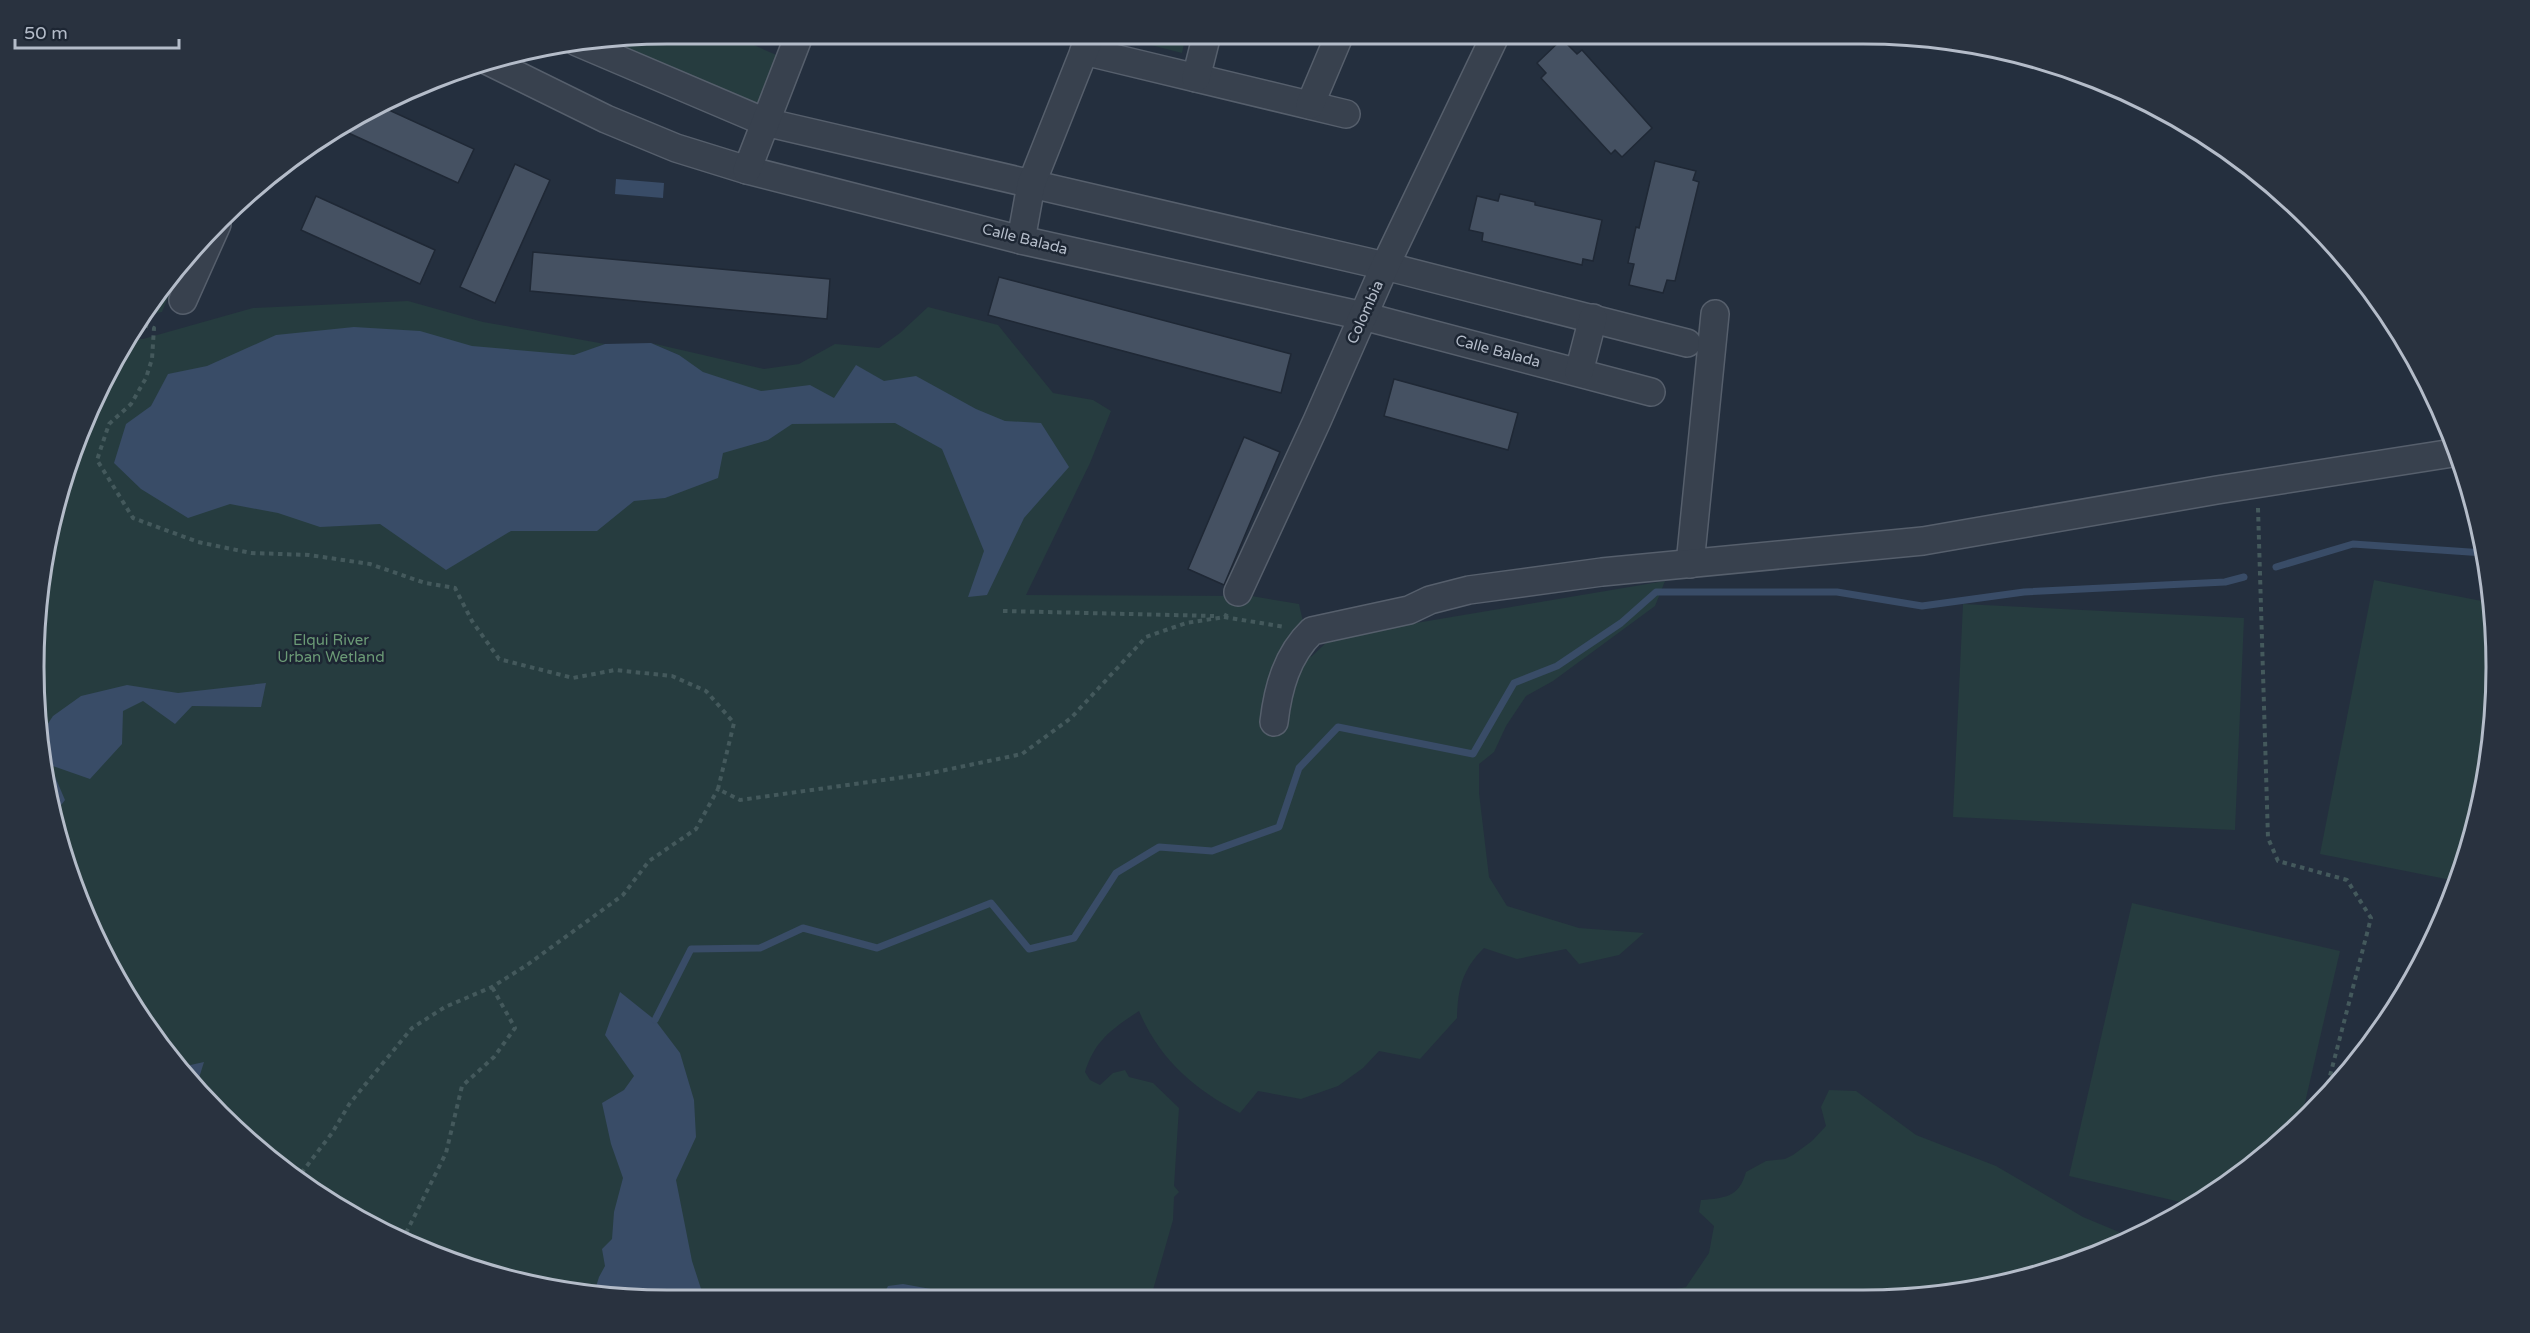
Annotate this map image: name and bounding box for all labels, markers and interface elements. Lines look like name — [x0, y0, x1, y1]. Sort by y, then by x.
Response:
scale bar — [15, 12, 178, 50]
text: 50 m — [24, 22, 68, 44]
street label: Calle Balada — [980, 220, 1070, 258]
street label: Colombia — [1343, 277, 1387, 347]
street label: Calle Balada — [1453, 331, 1543, 371]
park label: Elqui River Urban Wetland — [277, 631, 385, 666]

